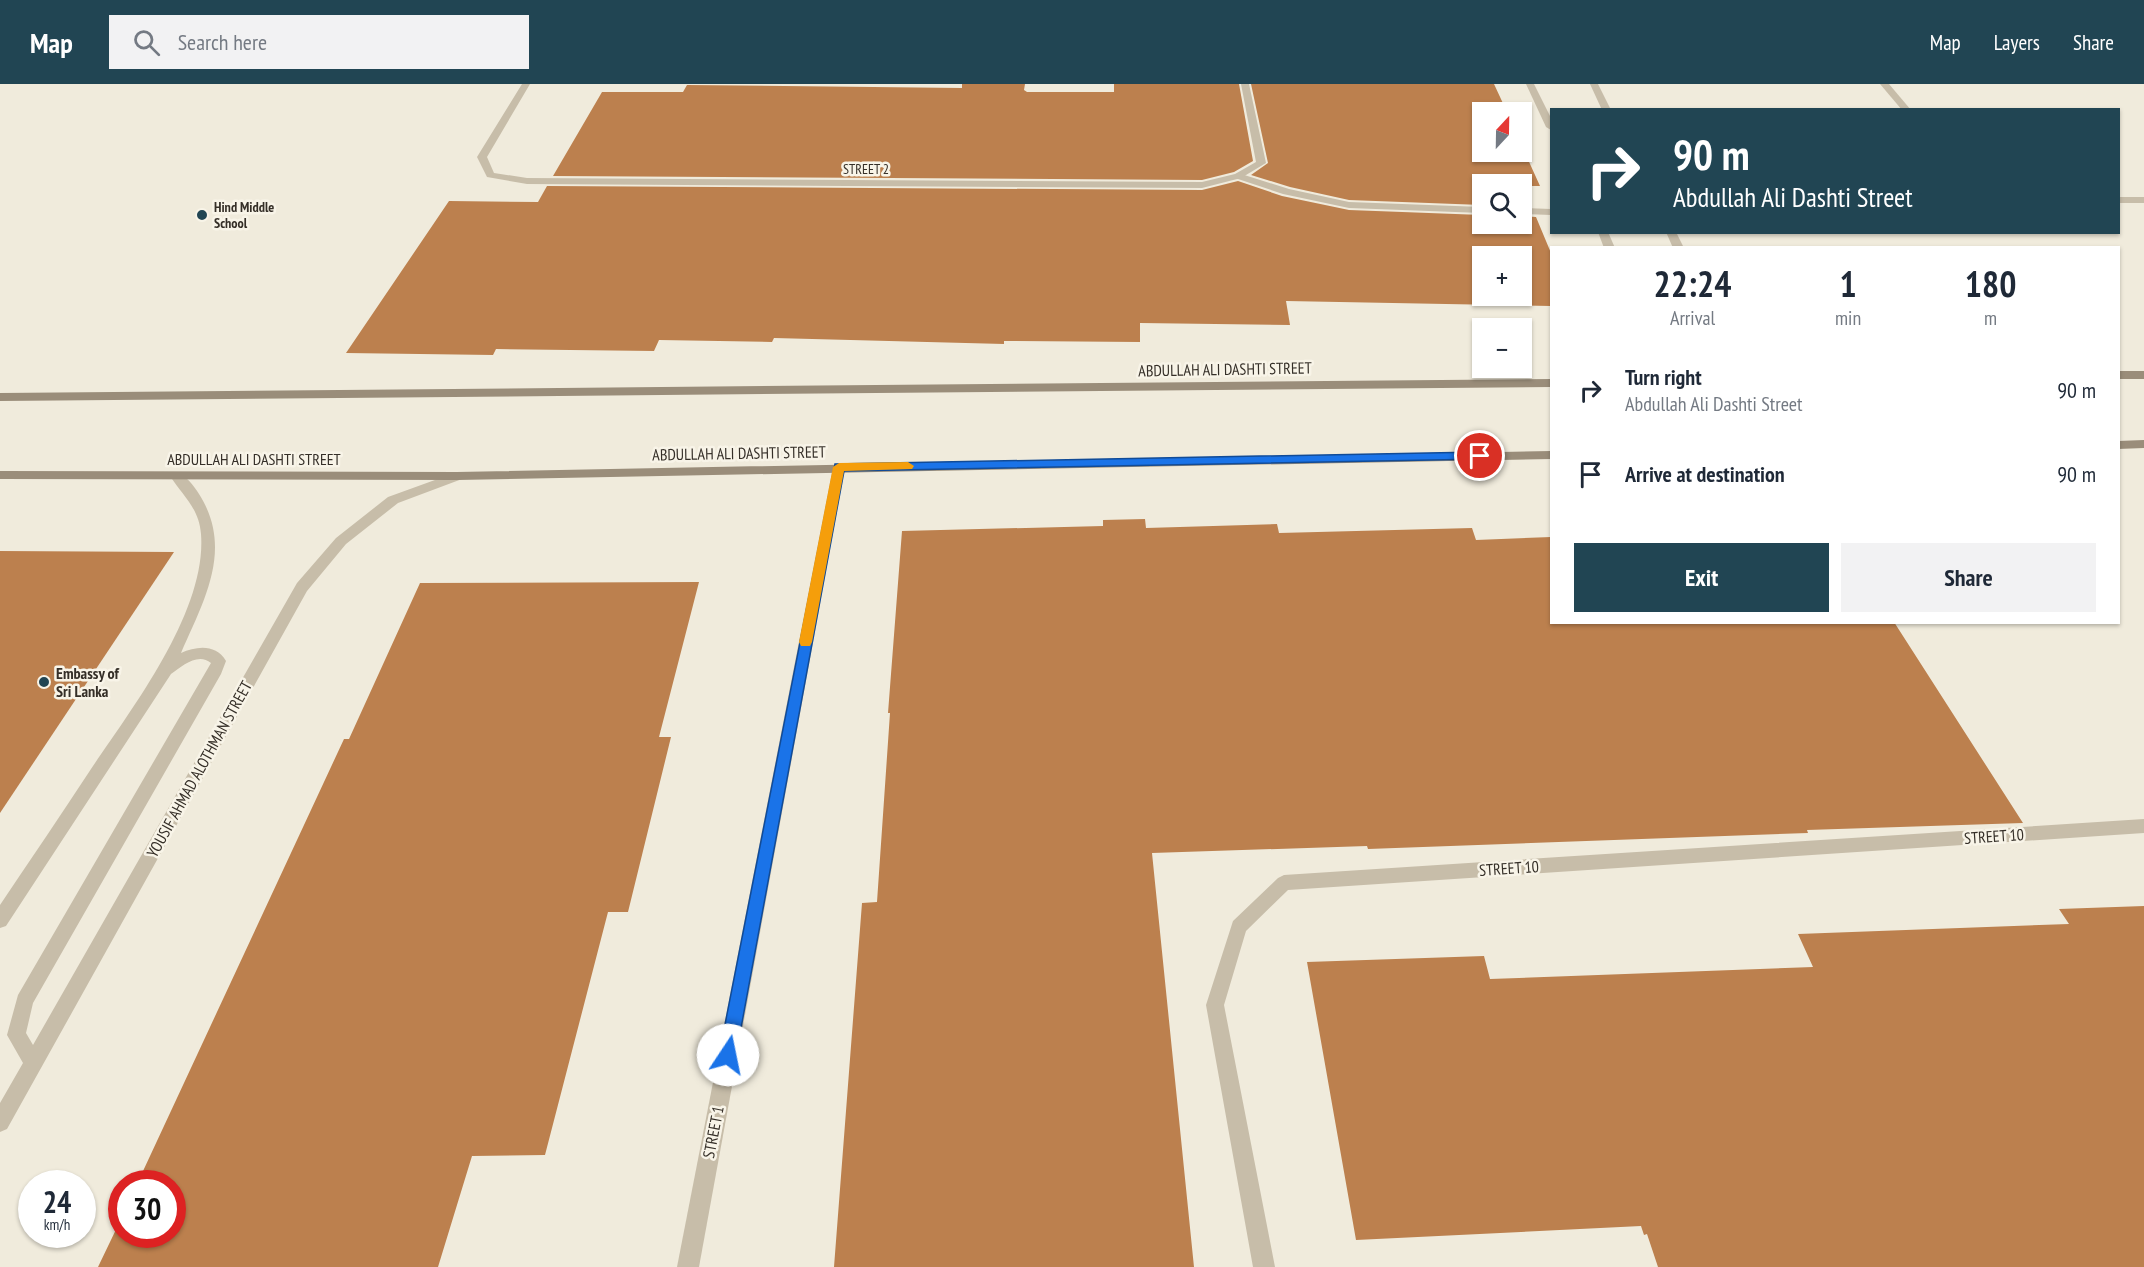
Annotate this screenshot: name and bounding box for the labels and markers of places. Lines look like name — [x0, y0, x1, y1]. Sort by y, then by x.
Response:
place label: Hind Middle School — [214, 198, 274, 232]
marker: Hind Middle School — [195, 208, 209, 222]
pin — [1454, 430, 1505, 481]
place label: Embassy of Sri Lanka — [56, 663, 120, 701]
marker: Embassy of Sri Lanka — [37, 675, 51, 689]

